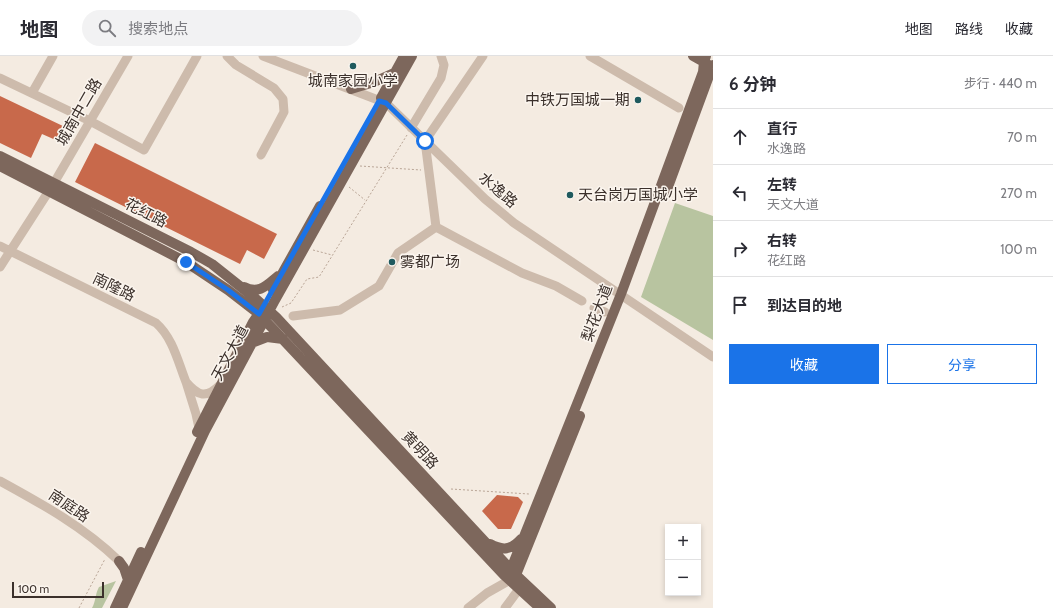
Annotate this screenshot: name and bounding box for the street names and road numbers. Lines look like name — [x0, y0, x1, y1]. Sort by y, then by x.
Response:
street label: 城南中二路 — [52, 75, 106, 149]
street label: 水逸路 — [475, 168, 521, 212]
street label: 花红路 — [122, 195, 170, 231]
street label: 南隆路 — [90, 269, 138, 305]
street label: 梨花大道 — [578, 282, 616, 344]
street label: 天文大道 — [208, 322, 252, 384]
street label: 黄明路 — [398, 427, 442, 473]
street label: 南庭路 — [45, 486, 93, 526]

